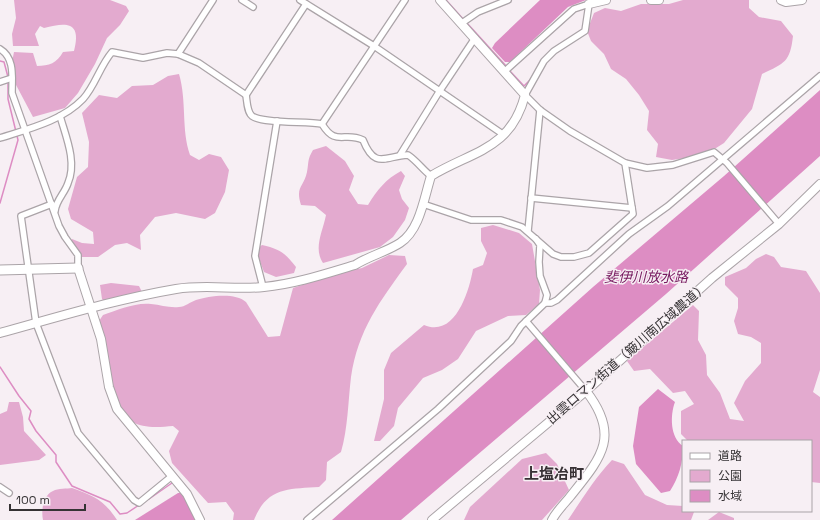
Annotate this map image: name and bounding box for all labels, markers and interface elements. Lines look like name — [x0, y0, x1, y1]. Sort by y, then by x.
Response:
water label: 斐伊川放水路 — [604, 268, 689, 286]
street label: 出雲ロマン街道（簸川南広域農道） — [543, 278, 711, 428]
legend — [682, 440, 812, 512]
text: 道路 — [718, 448, 742, 464]
district label: 上塩冶町 — [524, 464, 584, 483]
text: 公園 — [718, 468, 742, 484]
scale bar — [10, 486, 85, 512]
text: 水域 — [718, 488, 742, 504]
text: 100 m — [16, 492, 50, 508]

